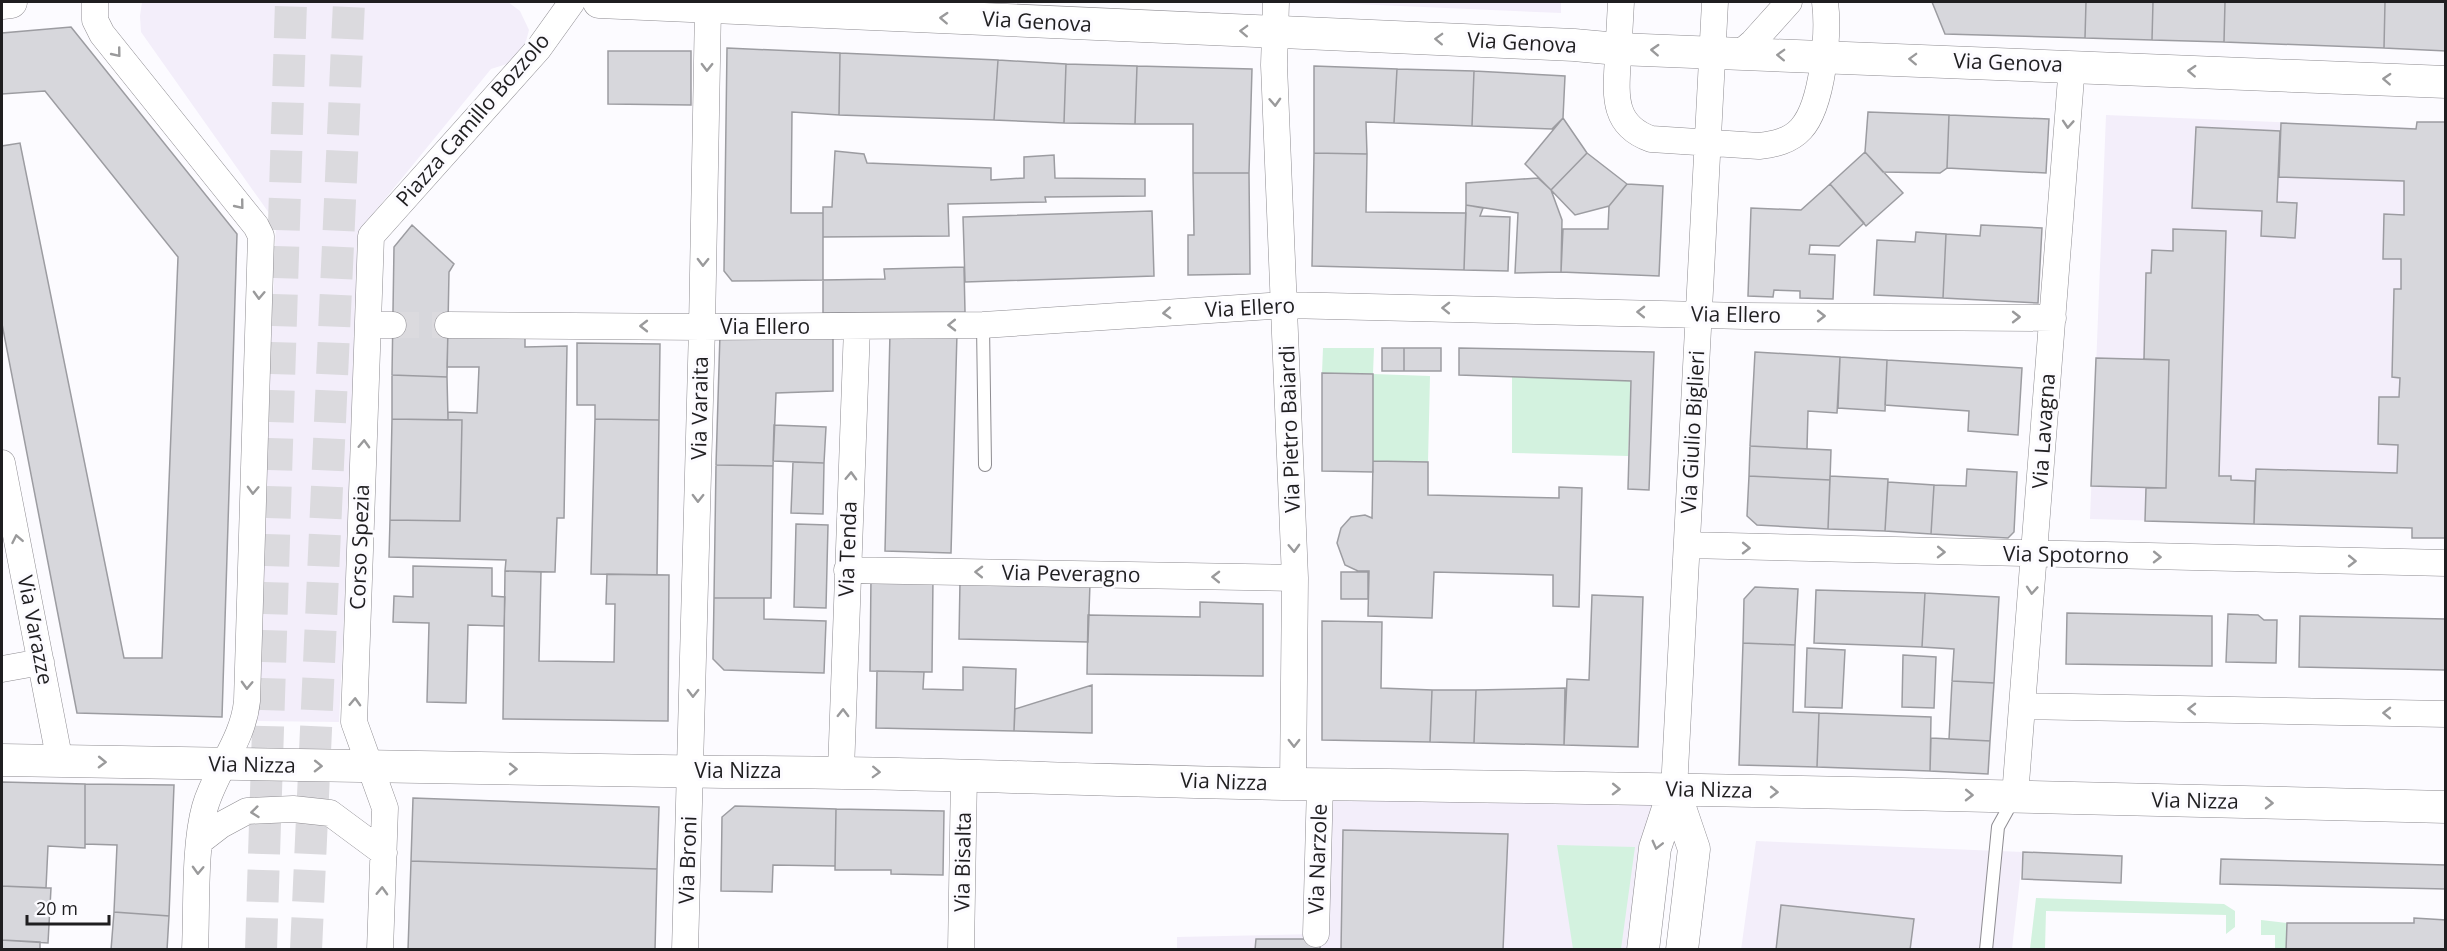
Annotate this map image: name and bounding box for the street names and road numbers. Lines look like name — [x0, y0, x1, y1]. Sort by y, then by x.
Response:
street label: Via Genova — [982, 4, 1093, 38]
street label: Via Genova — [1467, 25, 1578, 59]
street label: Piazza Camillo Bozzolo — [389, 27, 555, 212]
street label: Via Genova — [1953, 46, 2063, 78]
street label: Via Ellero — [1204, 291, 1296, 323]
street label: Via Ellero — [1691, 299, 1781, 329]
street label: Via Ellero — [720, 312, 810, 340]
street label: Via Pietro Baiardi — [1272, 345, 1306, 513]
street label: Via Giulio Biglieri — [1674, 350, 1710, 514]
street label: Via Varaita — [684, 356, 714, 460]
street label: Via Lavagna — [2025, 372, 2061, 490]
street label: Corso Spezia — [343, 484, 375, 610]
street label: Via Tenda — [831, 501, 863, 597]
street label: Via Spotorno — [2003, 539, 2129, 569]
street label: Via Peveragno — [1001, 558, 1141, 588]
street label: Via Varazze — [12, 573, 60, 687]
street label: Via Nizza — [208, 749, 296, 779]
street label: Via Nizza — [694, 756, 782, 784]
street label: Via Nizza — [1180, 765, 1268, 797]
street label: Via Nizza — [1665, 774, 1753, 804]
street label: Via Nizza — [2151, 785, 2239, 815]
street label: Via Narzole — [1301, 803, 1333, 915]
street label: Via Bisalta — [947, 812, 977, 912]
street label: Via Broni — [671, 816, 703, 904]

